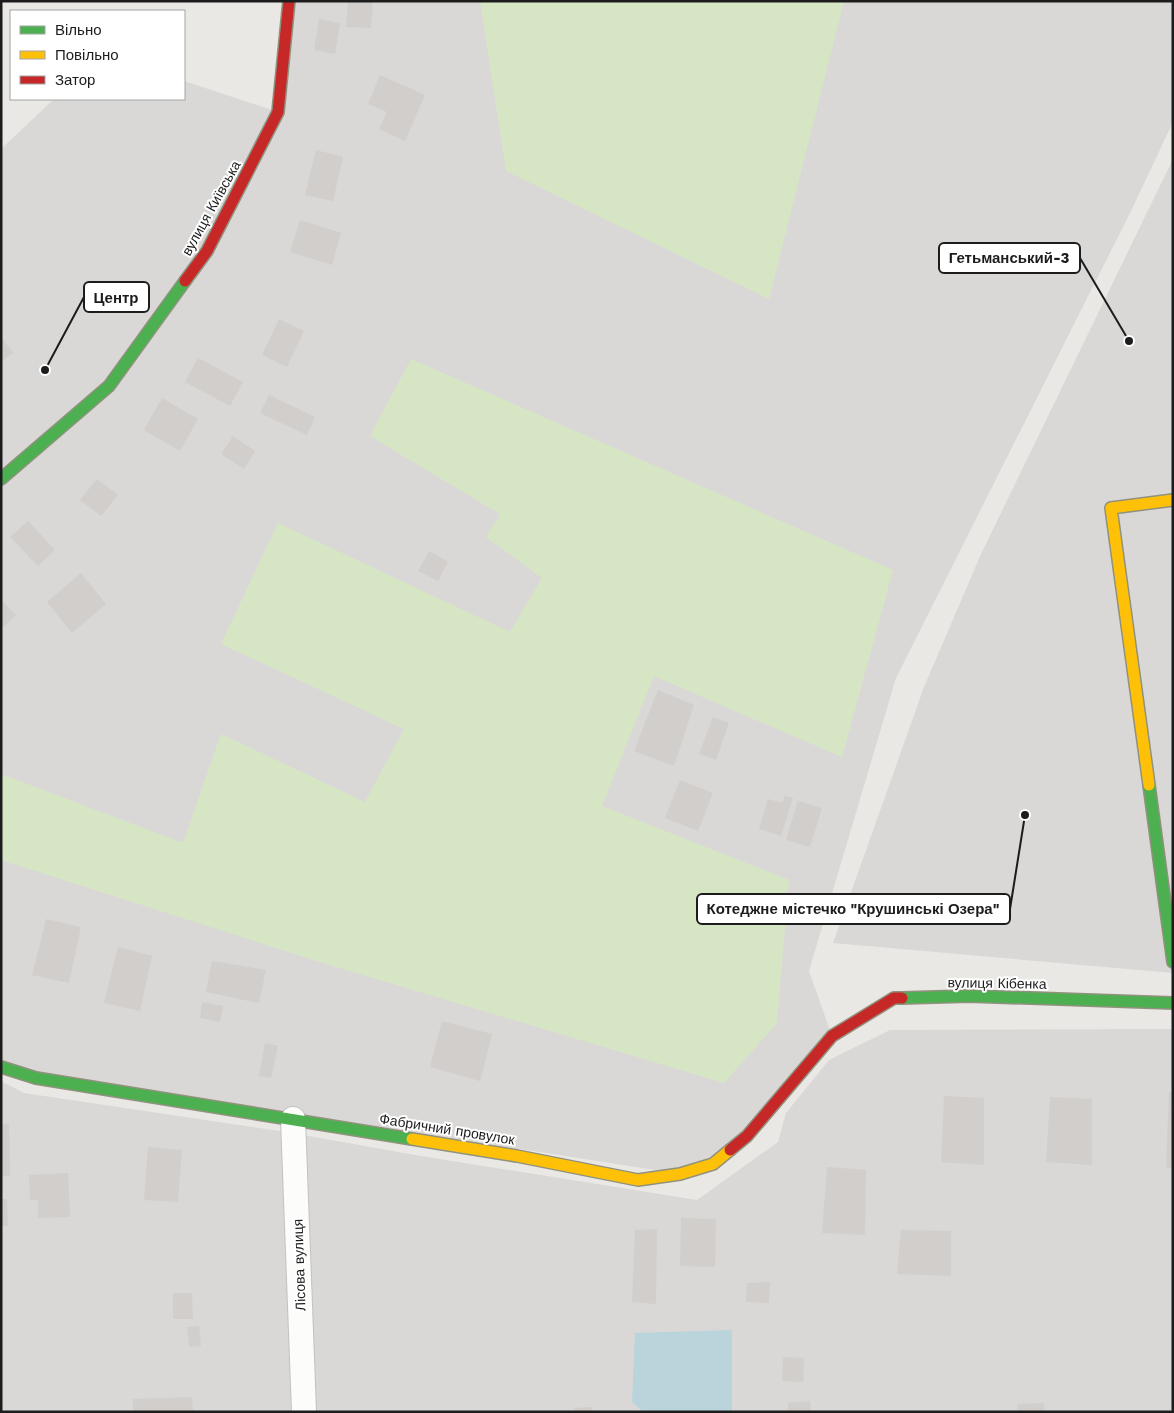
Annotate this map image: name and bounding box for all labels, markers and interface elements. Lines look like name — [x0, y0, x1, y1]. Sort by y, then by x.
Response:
legend — [10, 10, 185, 100]
text: Вільно — [55, 21, 102, 39]
text: Повільно — [55, 46, 119, 64]
text: Затор — [55, 71, 95, 89]
street label: вулиця Київська — [178, 158, 244, 258]
callout: Гетьманський-3 — [939, 243, 1080, 273]
text: Гетьманський-3 — [949, 249, 1069, 267]
callout: Центр — [84, 282, 149, 312]
text: Центр — [93, 289, 139, 307]
callout: Котеджне містечко "Крушинські Озера" — [697, 894, 1010, 924]
text: Котеджне містечко "Крушинські Озера" — [707, 900, 1000, 918]
street label: вулиця Кібенка — [947, 974, 1047, 992]
street label: Фабричний провулок — [378, 1110, 517, 1148]
street label: Лісова вулиця — [289, 1218, 309, 1312]

